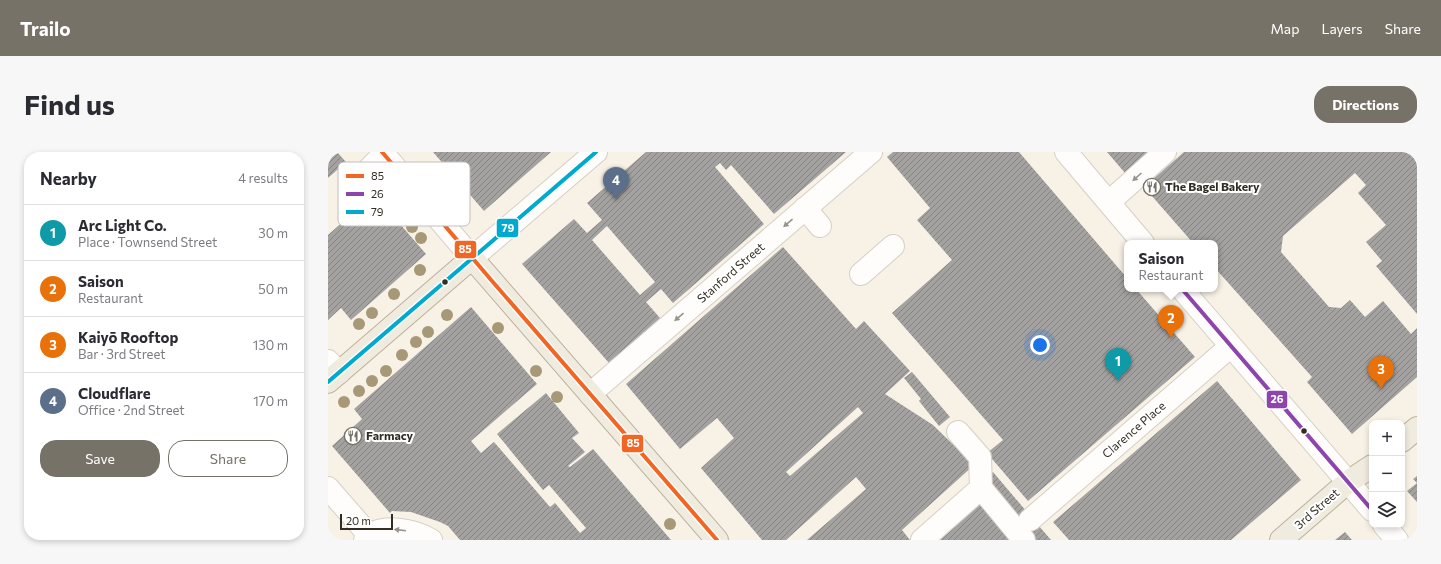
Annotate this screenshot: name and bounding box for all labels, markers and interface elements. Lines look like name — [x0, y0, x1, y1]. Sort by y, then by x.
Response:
text: Trailo — [20, 17, 71, 40]
text: Map — [1271, 20, 1299, 37]
text: Layers — [1321, 20, 1363, 37]
text: Share — [1385, 20, 1421, 37]
button: Directions — [1314, 86, 1417, 123]
text: Find us — [24, 87, 115, 121]
legend — [338, 162, 470, 226]
pin: 4 — [603, 167, 629, 200]
text: Nearby — [40, 168, 97, 189]
text: 85 — [371, 169, 384, 182]
text: 4 results — [238, 170, 288, 186]
one-way arrow — [1132, 172, 1142, 182]
restaurant icon: The Bagel Bakery — [1142, 177, 1162, 197]
place label: The Bagel Bakery — [1165, 179, 1260, 193]
text: 26 — [371, 187, 384, 200]
text: 79 — [371, 205, 384, 218]
text: Arc Light Co. — [78, 216, 167, 234]
line badge: 79 — [496, 218, 519, 238]
one-way arrow — [783, 219, 794, 228]
text: 79 — [502, 221, 515, 234]
text: 1 — [50, 225, 56, 241]
text: 30 m — [258, 225, 288, 241]
text: Place · Townsend Street — [78, 234, 217, 250]
street label: Stanford Street — [694, 239, 767, 305]
line badge: 85 — [454, 240, 477, 259]
popup — [1124, 240, 1218, 292]
text: 85 — [458, 242, 472, 255]
text: Saison — [1138, 249, 1184, 267]
text: Restaurant — [1138, 267, 1204, 283]
text: Saison — [78, 272, 124, 290]
unlabelled marker — [440, 277, 450, 287]
text: 2 — [49, 281, 57, 297]
text: 50 m — [258, 281, 288, 297]
text: Restaurant — [78, 290, 143, 306]
pin: 2 — [1158, 305, 1184, 338]
one-way arrow — [674, 313, 685, 322]
text: Kaiyō Rooftop — [78, 328, 178, 346]
your location — [1030, 335, 1050, 355]
text: 3 — [49, 337, 57, 353]
text: 130 m — [253, 337, 288, 353]
text: Bar · 3rd Street — [78, 346, 166, 362]
pin: 1 — [1105, 348, 1131, 381]
pin: 3 — [1368, 356, 1394, 389]
text: Cloudflare — [78, 384, 151, 402]
line badge: 26 — [1266, 390, 1288, 409]
text: 26 — [1271, 392, 1284, 405]
text: 4 — [49, 393, 57, 409]
text: 170 m — [253, 393, 288, 409]
street label: Clarence Place — [1099, 398, 1168, 460]
text: Office · 2nd Street — [78, 402, 185, 418]
map controls — [1369, 420, 1405, 528]
button: + — [1369, 420, 1405, 456]
restaurant icon: Farmacy — [343, 426, 363, 446]
unlabelled marker — [1299, 426, 1309, 436]
place label: Farmacy — [366, 428, 414, 442]
line badge: 85 — [621, 434, 644, 453]
text: 85 — [626, 436, 640, 449]
button: Save — [40, 440, 160, 477]
button: Share — [168, 440, 288, 477]
button: − — [1369, 456, 1405, 492]
street label: 3rd Street — [1291, 485, 1342, 531]
button: layers — [1369, 492, 1405, 528]
scale bar — [340, 512, 393, 531]
text: 20 m — [346, 514, 371, 527]
one-way arrow — [394, 527, 406, 533]

